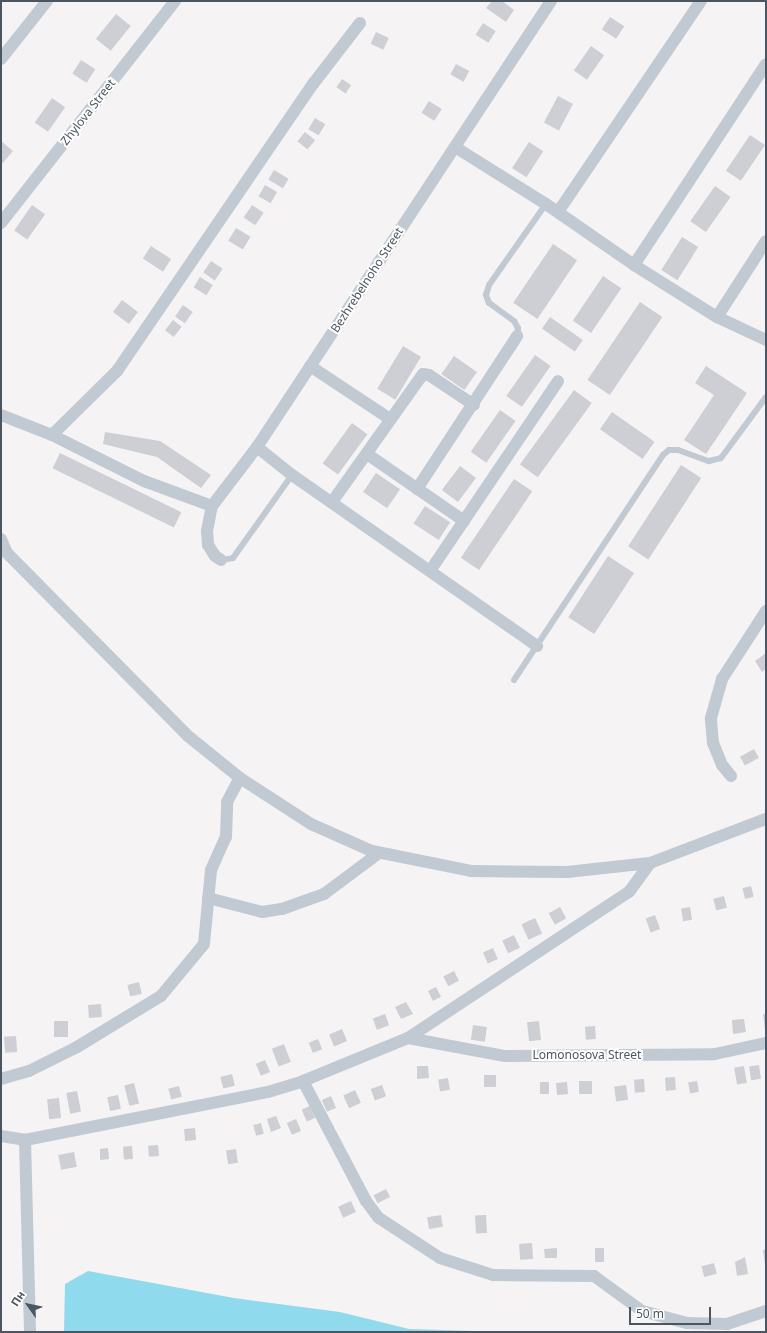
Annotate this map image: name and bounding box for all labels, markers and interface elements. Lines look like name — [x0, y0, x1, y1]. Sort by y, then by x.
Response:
street label: Zhylova Street — [58, 76, 118, 148]
street label: Bezhrebelnoho Street — [328, 225, 406, 335]
street label: Lomonosova Street — [533, 1048, 641, 1062]
north arrow — [8, 1285, 48, 1325]
text: Пн — [7, 1288, 28, 1309]
scale bar — [631, 1299, 713, 1325]
text: 50 m — [636, 1305, 664, 1322]

